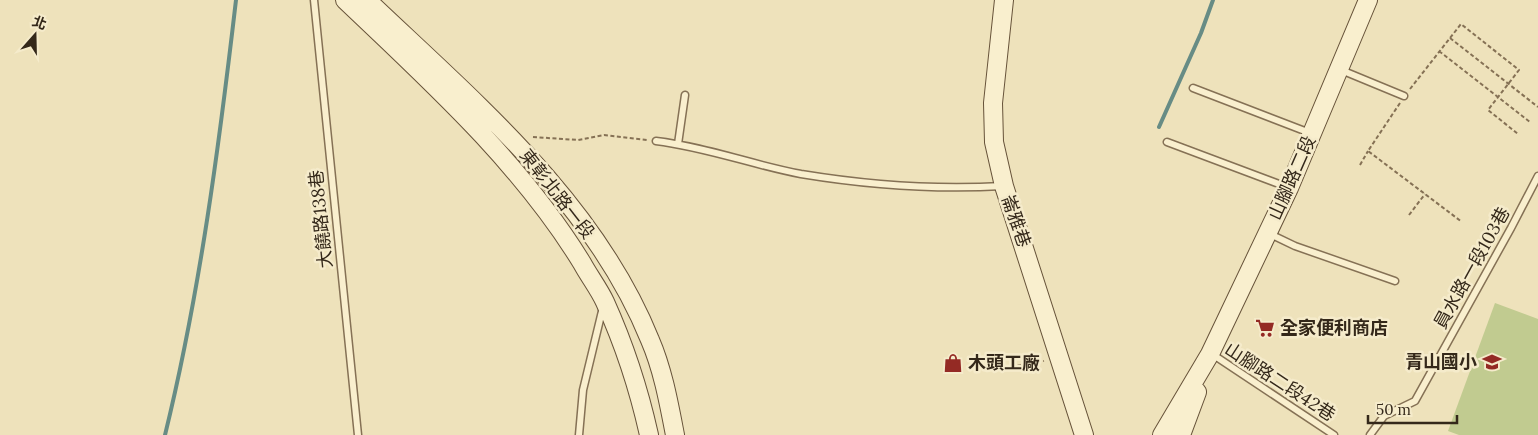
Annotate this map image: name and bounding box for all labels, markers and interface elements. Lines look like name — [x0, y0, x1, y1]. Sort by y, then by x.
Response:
north arrow — [10, 10, 60, 60]
text: 北 — [30, 12, 49, 34]
street label: 山腳路二段 — [1263, 132, 1320, 224]
street label: 東彰北路一段 — [515, 144, 600, 243]
street label: 大饒路138巷 — [304, 169, 337, 269]
street label: 崙雅巷 — [997, 192, 1036, 250]
street label: 員水路一段103巷 — [1429, 203, 1515, 333]
place label: 全家便利商店 — [1280, 316, 1388, 339]
supermarket icon: 全家便利商店 — [1254, 317, 1276, 339]
street label: 山腳路二段42巷 — [1221, 337, 1340, 426]
place label: 青山國小 — [1405, 350, 1477, 373]
place label: 木頭工廠 — [968, 351, 1040, 374]
school or university icon: 青山國小 — [1481, 351, 1503, 373]
shop icon: 木頭工廠 — [942, 352, 964, 374]
scale bar — [1368, 392, 1457, 424]
text: 50 m — [1376, 400, 1411, 419]

